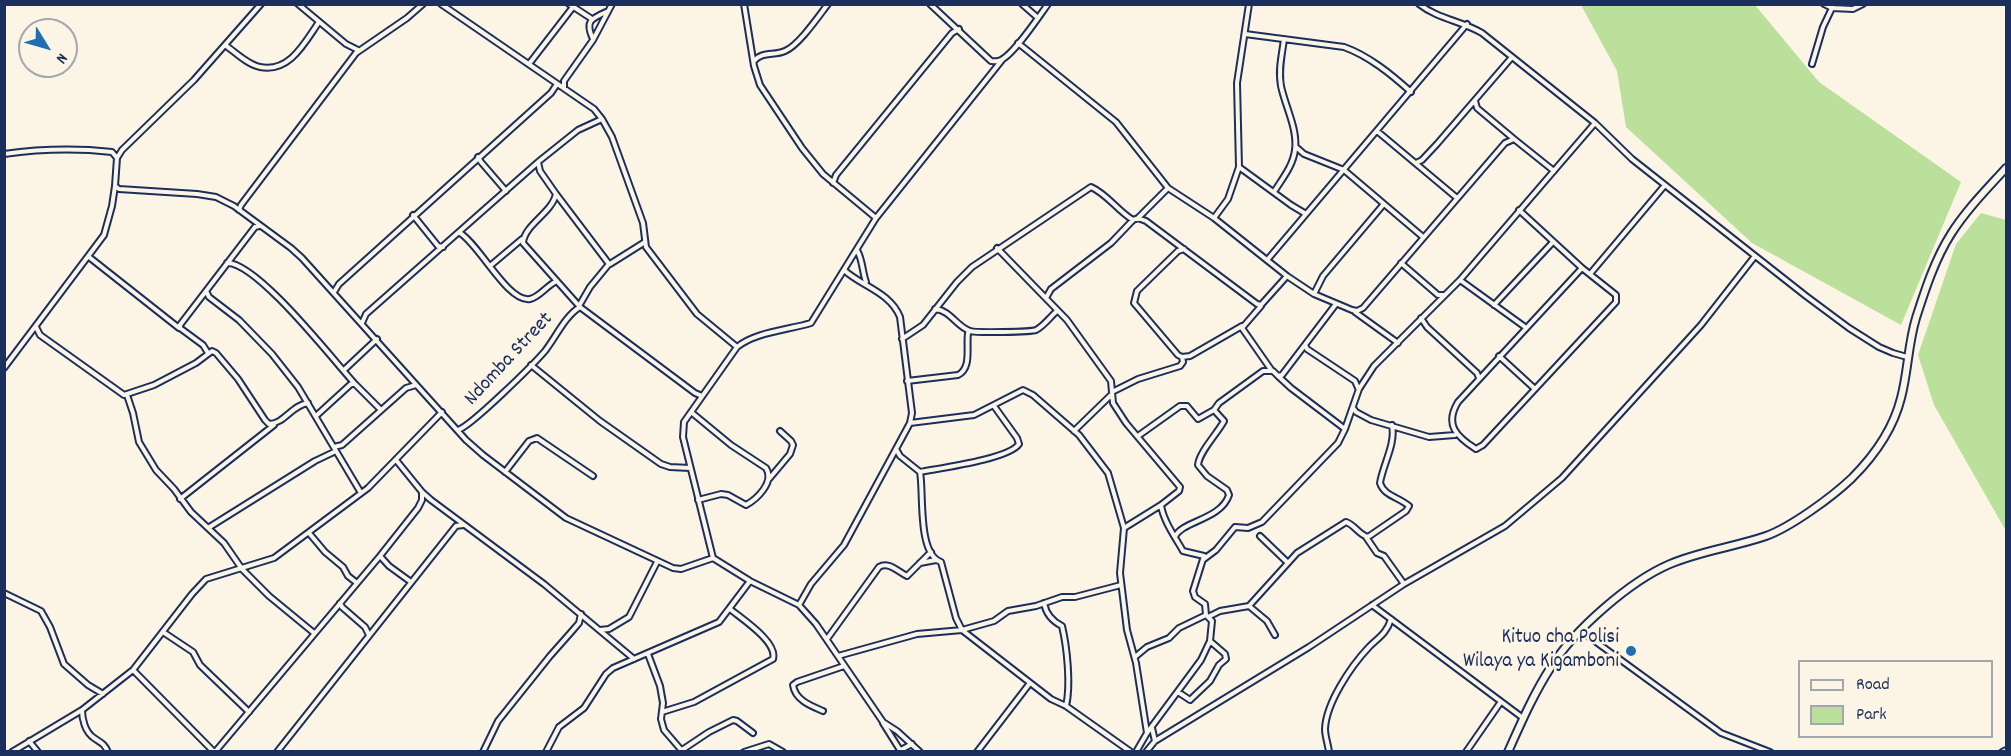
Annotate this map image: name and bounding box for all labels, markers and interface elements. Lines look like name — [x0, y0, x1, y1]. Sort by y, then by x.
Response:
north arrow — [18, 18, 78, 78]
text: N — [50, 48, 73, 68]
street label: Ndomba Street — [460, 308, 560, 412]
place label: Kituo cha Polisi Wilaya ya Kigamboni — [1463, 626, 1619, 676]
marker: Kituo cha Polisi Wilaya ya Kigamboni — [1624, 644, 1638, 658]
legend — [1798, 660, 1993, 738]
text: Road — [1856, 673, 1890, 698]
text: Park — [1856, 703, 1887, 728]

